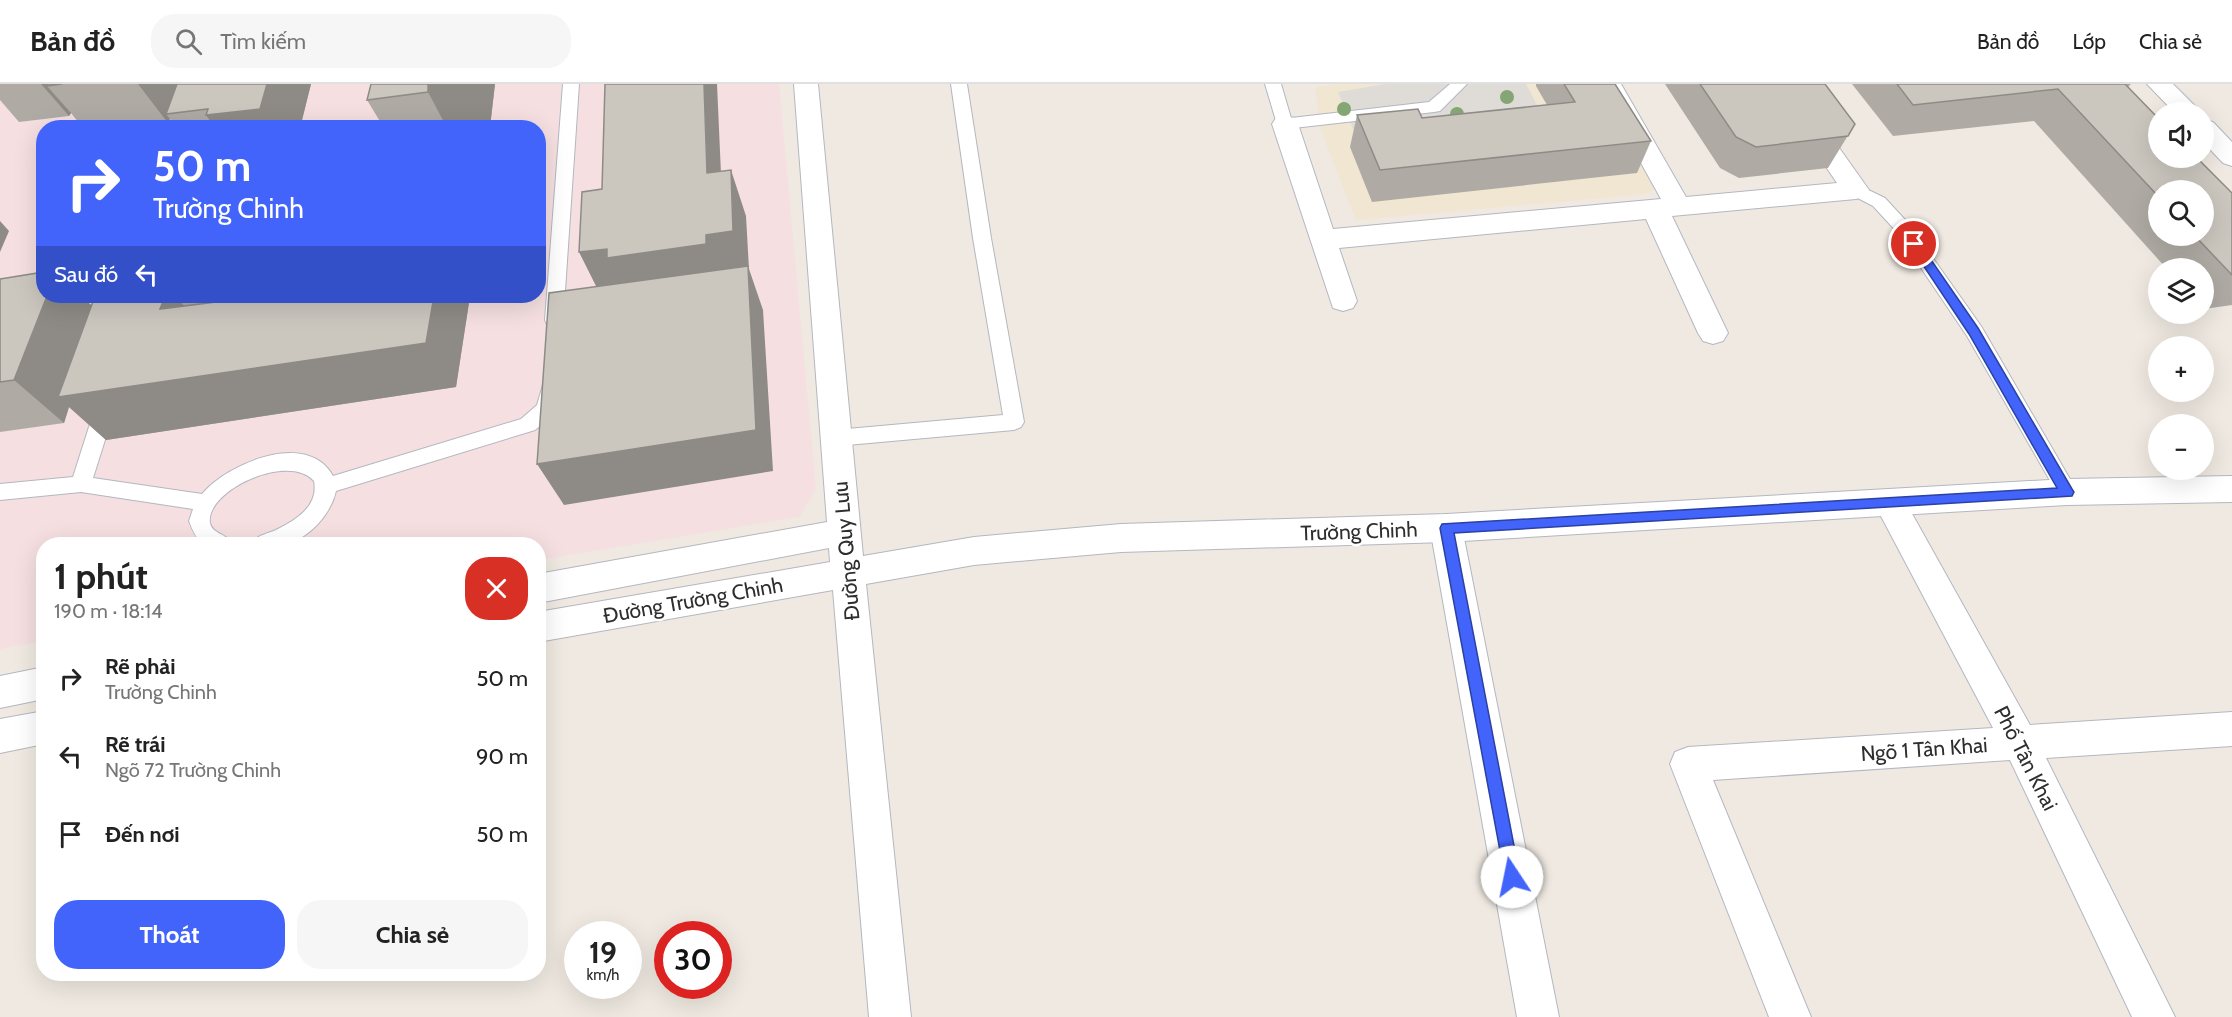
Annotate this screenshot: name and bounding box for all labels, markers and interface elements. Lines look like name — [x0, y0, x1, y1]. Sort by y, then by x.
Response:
search box — [151, 14, 571, 68]
text: Bản đồ — [30, 24, 115, 58]
icon: search — [172, 25, 205, 58]
text: Tìm kiếm — [220, 28, 306, 55]
text: Bản đồ — [1977, 29, 2039, 54]
text: Lớp — [2072, 29, 2106, 54]
text: Chia sẻ — [2139, 29, 2202, 54]
map controls — [2148, 102, 2214, 480]
button: sound — [2148, 102, 2214, 168]
text: 50 m — [153, 140, 251, 192]
icon: right — [54, 144, 132, 222]
button: search — [2148, 180, 2214, 246]
text: Trường Chinh — [153, 192, 304, 225]
pin — [1888, 218, 1939, 269]
icon: arrive — [1897, 227, 1930, 260]
icon: left — [130, 258, 163, 291]
button: layers — [2148, 258, 2214, 324]
text: Sau đó — [54, 261, 118, 288]
button: + — [2148, 336, 2214, 402]
button: − — [2148, 414, 2214, 480]
street label: Đường Quy Lưu — [827, 480, 865, 622]
street label: Trường Chinh — [1300, 516, 1418, 546]
text: 1 phút — [54, 554, 148, 598]
button: close — [465, 557, 528, 620]
street label: Đường Trường Chinh — [601, 572, 785, 628]
text: 190 m · 18:14 — [54, 599, 163, 623]
text: Rẽ phải — [105, 653, 176, 680]
icon: right — [54, 662, 87, 695]
text: 50 m — [476, 665, 528, 692]
text: Trường Chinh — [105, 680, 217, 704]
street label: Phố Tân Khai — [1989, 702, 2063, 814]
text: Rẽ trái — [105, 731, 166, 758]
street label: Ngõ 1 Tân Khai — [1860, 732, 1988, 766]
icon: left — [54, 740, 87, 773]
text: 90 m — [476, 743, 528, 770]
text: Ngõ 72 Trường Chinh — [105, 758, 281, 782]
icon: arrive — [54, 818, 87, 851]
text: Đến nơi — [105, 821, 179, 848]
text: 50 m — [476, 821, 528, 848]
position arrow — [1480, 845, 1544, 909]
button: Thoát — [54, 900, 285, 969]
button: Chia sẻ — [297, 900, 528, 969]
speed limit sign: 30 — [654, 921, 732, 999]
text: 19 — [589, 934, 617, 971]
text: km/h — [587, 966, 619, 984]

